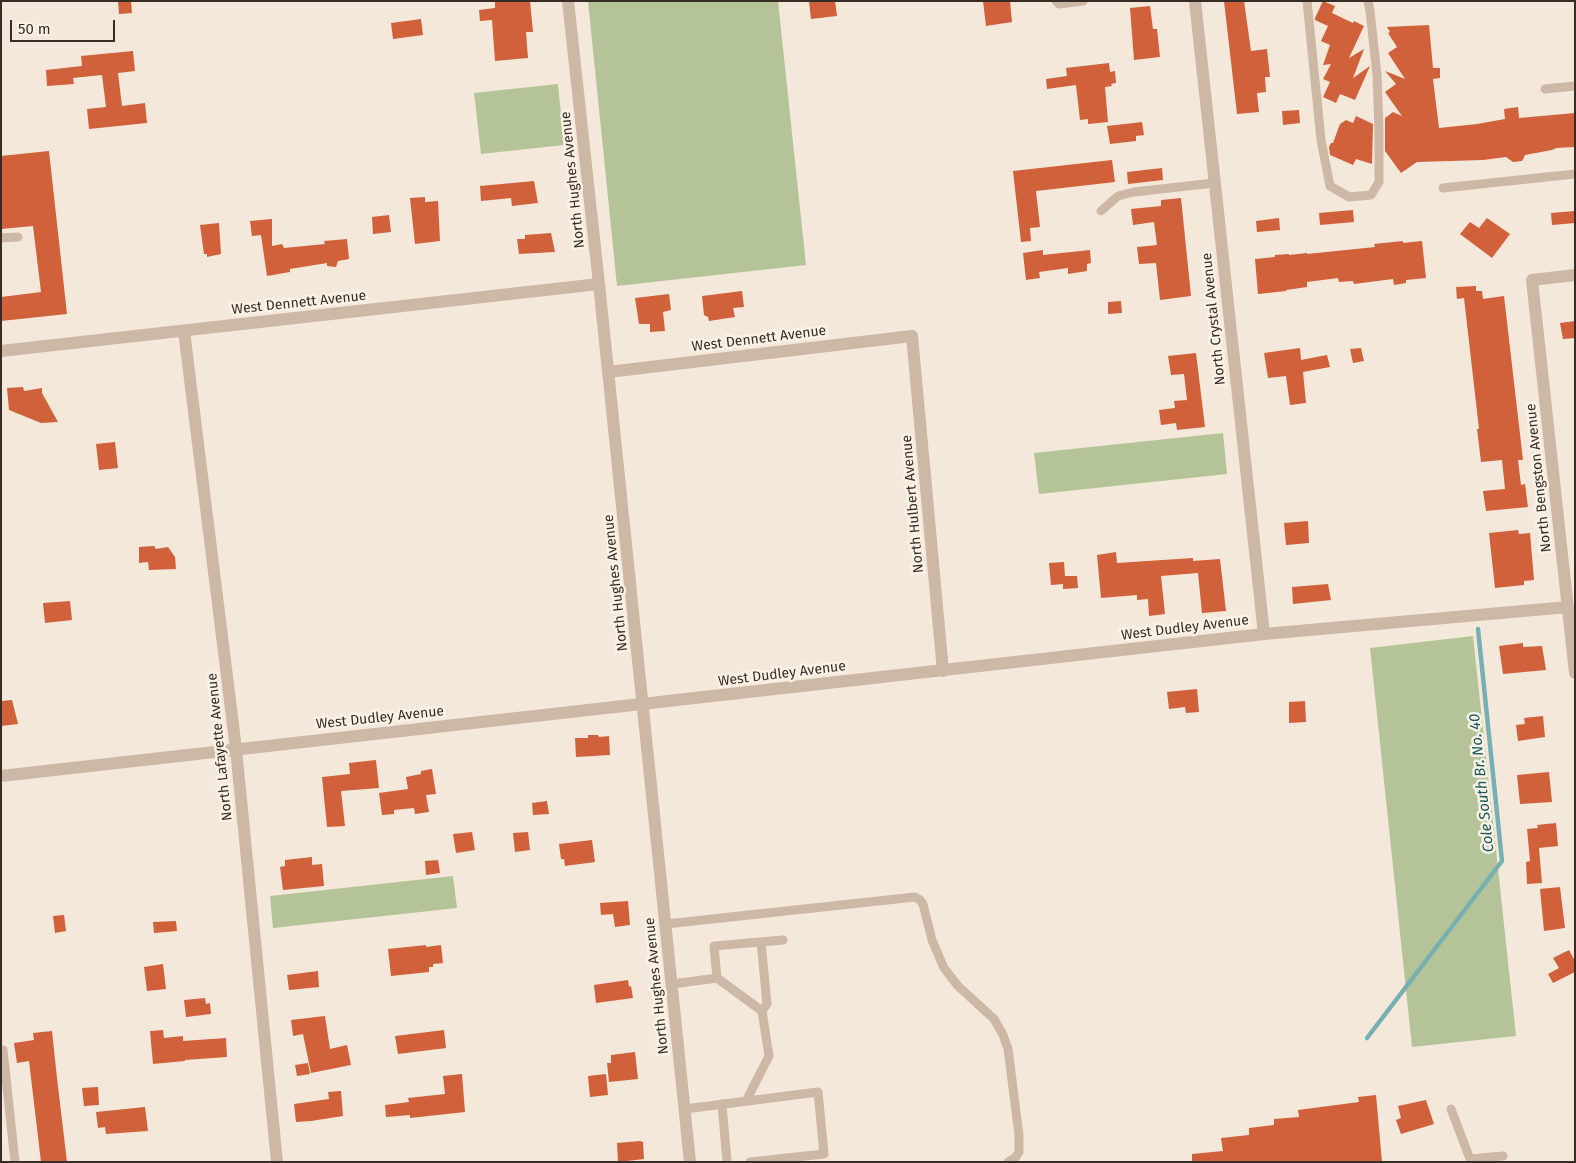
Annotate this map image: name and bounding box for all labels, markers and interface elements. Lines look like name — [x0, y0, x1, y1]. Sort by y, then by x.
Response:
scale bar — [12, 10, 118, 42]
text: 50 m — [18, 20, 51, 38]
street label: North Hughes Avenue — [557, 111, 589, 249]
street label: North Crystal Avenue — [1199, 252, 1229, 386]
street label: West Dennett Avenue — [231, 288, 367, 318]
street label: West Dennett Avenue — [691, 322, 827, 356]
street label: North Bengston Avenue — [1523, 403, 1555, 553]
street label: North Hulbert Avenue — [899, 434, 927, 574]
street label: North Hughes Avenue — [600, 514, 632, 652]
street label: West Dudley Avenue — [1120, 612, 1250, 644]
street label: West Dudley Avenue — [717, 658, 847, 690]
street label: North Lafayette Avenue — [204, 672, 236, 822]
street label: West Dudley Avenue — [315, 703, 445, 733]
water label: Cole South Br. No. 40 — [1466, 713, 1498, 853]
street label: North Hughes Avenue — [641, 917, 673, 1055]

